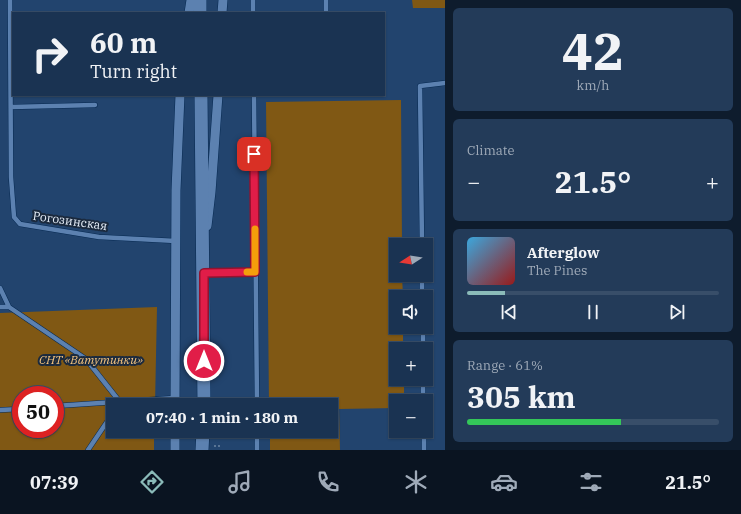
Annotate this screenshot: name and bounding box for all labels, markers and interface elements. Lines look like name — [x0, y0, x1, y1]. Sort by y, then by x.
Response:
text: 42 — [562, 17, 624, 84]
text: 60 m — [90, 24, 157, 61]
icon: right — [24, 28, 76, 80]
text: Turn right — [90, 60, 177, 83]
text: km/h — [577, 77, 609, 94]
pin — [237, 137, 271, 171]
text: Climate — [467, 142, 514, 159]
icon: arrive — [243, 143, 265, 165]
text: 21.5° — [555, 162, 631, 201]
text: − — [467, 167, 480, 196]
text: + — [706, 167, 719, 196]
street label: Рогозинская — [32, 208, 108, 233]
north arrow — [389, 238, 433, 282]
map controls — [389, 238, 433, 438]
text: Afterglow — [527, 243, 600, 262]
text: The Pines — [527, 262, 587, 279]
button: sound — [389, 290, 433, 334]
icon: previous — [498, 301, 520, 323]
icon: pause — [582, 301, 604, 323]
icon: next — [666, 301, 688, 323]
position arrow — [183, 340, 225, 382]
button: + — [389, 342, 433, 386]
park label: СНТ «Ватутинки» — [39, 352, 143, 367]
text: Range · 61% — [467, 357, 543, 374]
text: 305 km — [467, 377, 576, 416]
speed limit sign: 50 — [12, 386, 64, 438]
button: − — [389, 394, 433, 438]
text: 07:40 · 1 min · 180 m — [146, 408, 298, 427]
icon: directions — [138, 468, 166, 496]
icon: music — [226, 468, 254, 496]
icon: phone — [314, 468, 342, 496]
icon: climate — [402, 468, 430, 496]
icon: car — [490, 468, 518, 496]
icon: filters — [577, 468, 605, 496]
text: 07:39 — [30, 471, 79, 494]
text: 21.5° — [665, 471, 711, 494]

